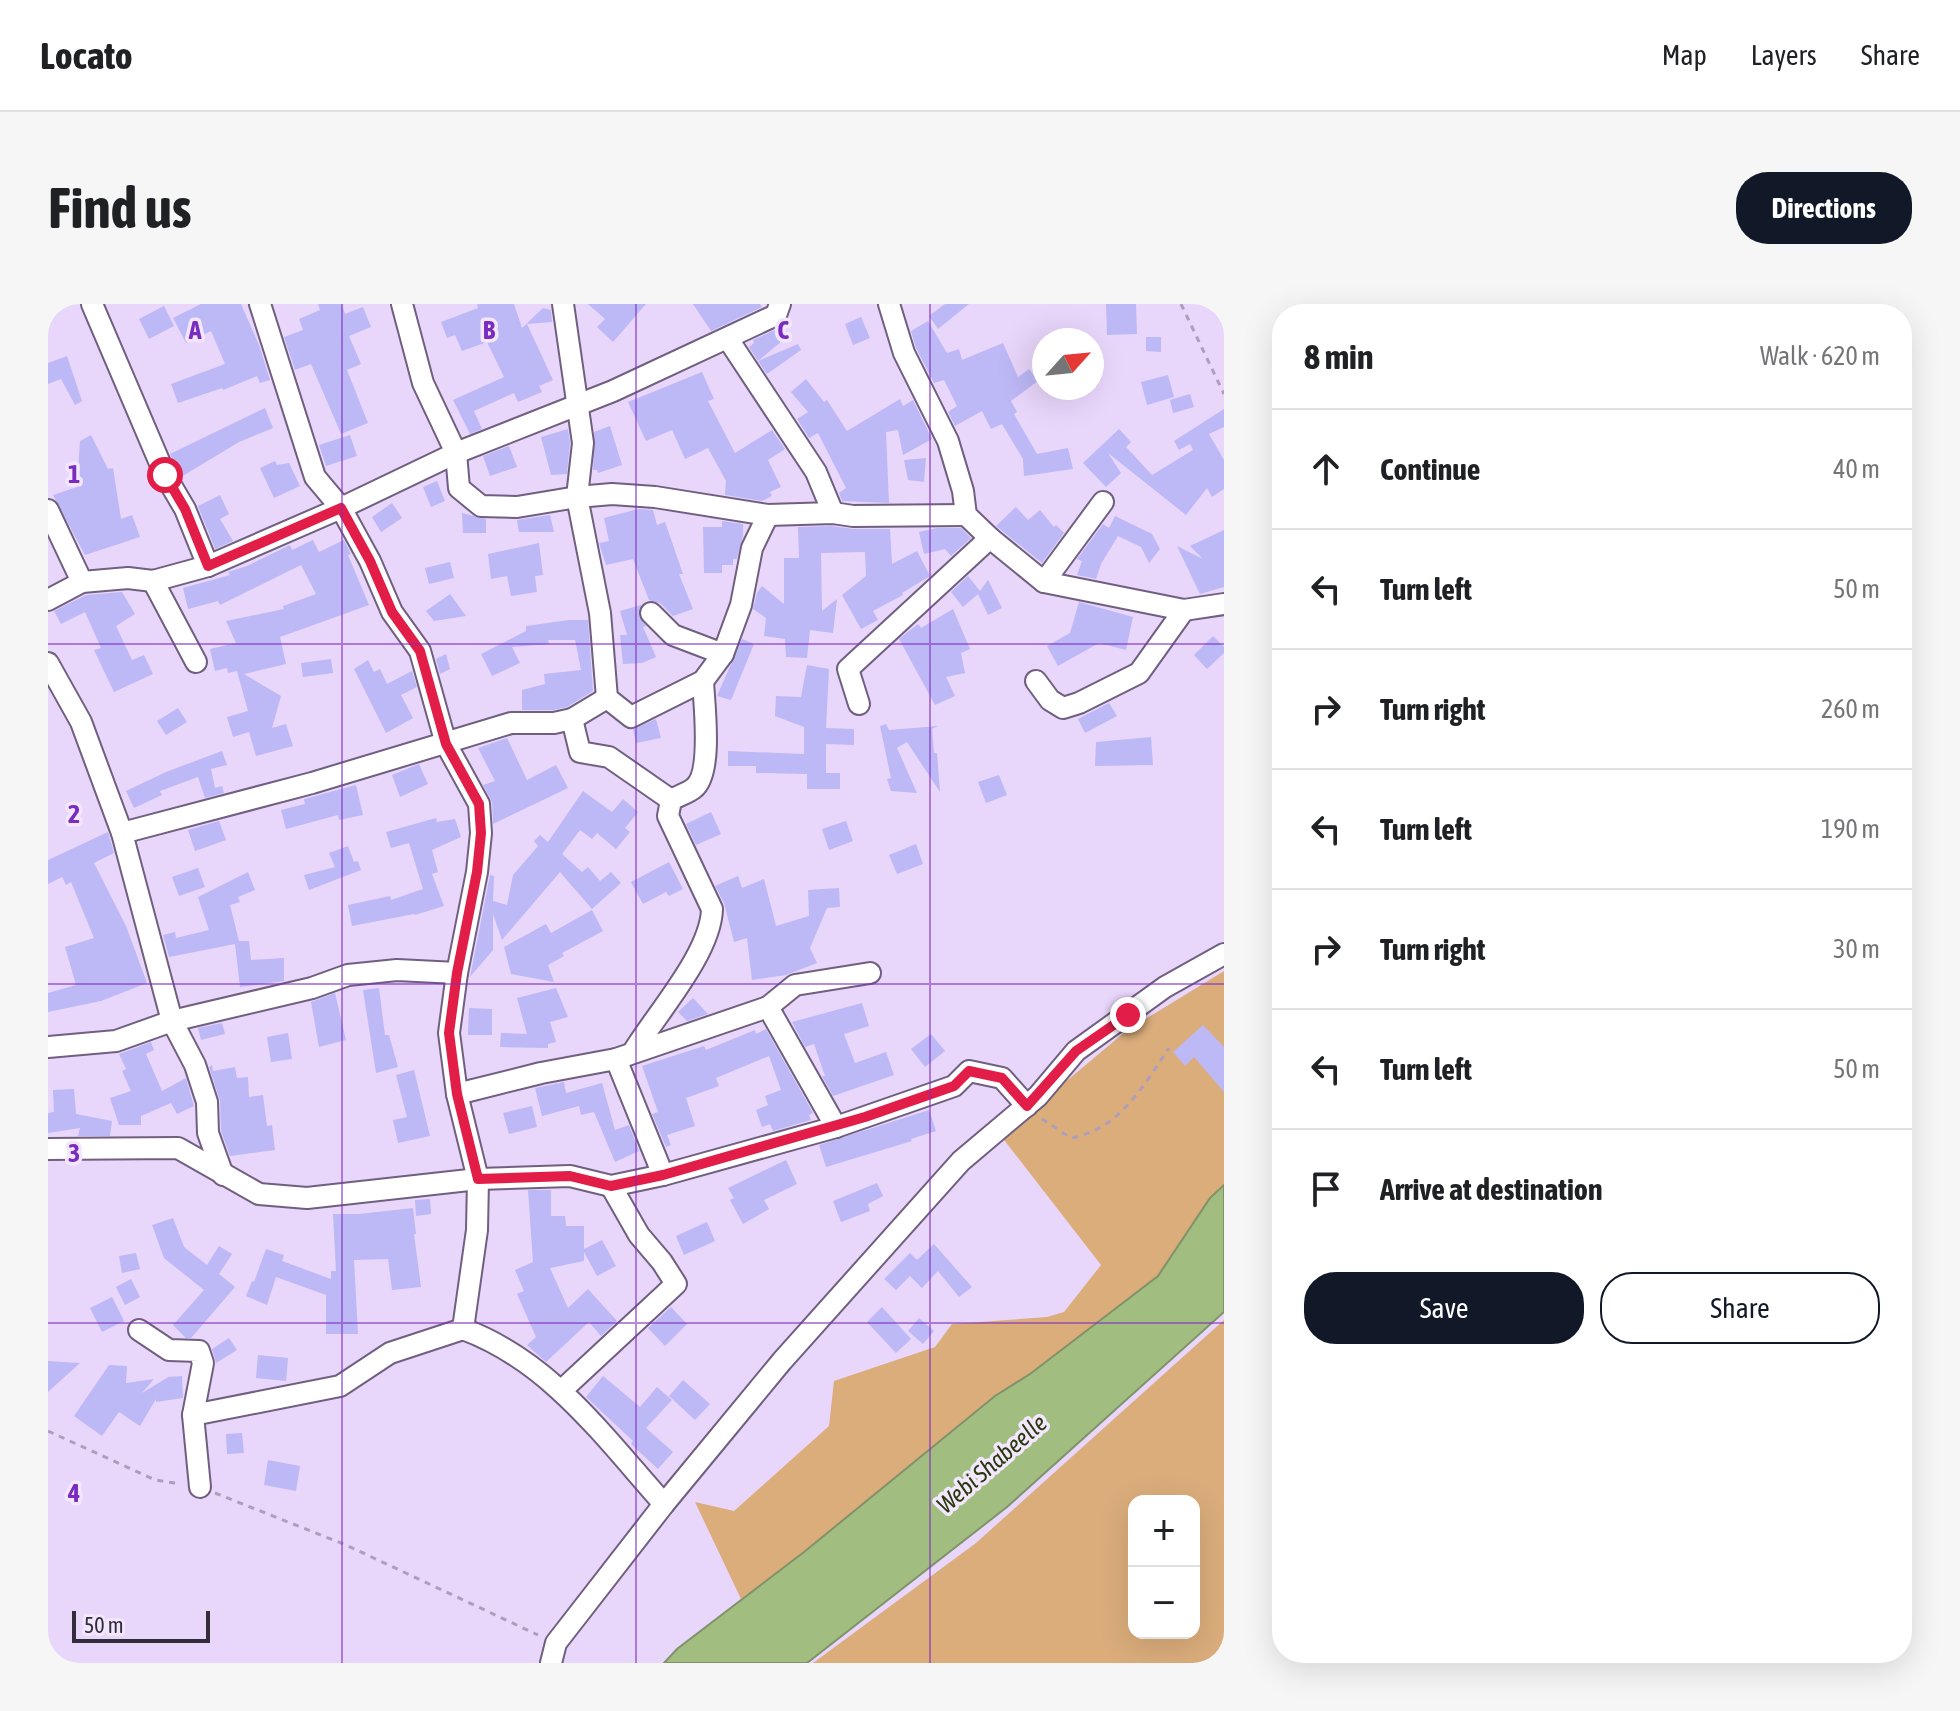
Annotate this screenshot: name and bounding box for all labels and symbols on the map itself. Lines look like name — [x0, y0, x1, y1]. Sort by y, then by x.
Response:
text: A — [188, 315, 202, 345]
text: B — [483, 315, 496, 345]
text: C — [777, 315, 789, 345]
north arrow — [1032, 328, 1104, 400]
route start — [147, 457, 183, 493]
text: 1 — [68, 459, 80, 489]
text: 2 — [68, 799, 80, 829]
route end — [1110, 997, 1146, 1033]
text: 3 — [68, 1138, 80, 1168]
water label: Webi Shabeelle — [931, 1409, 1052, 1519]
text: 4 — [67, 1478, 80, 1508]
scale bar — [72, 1607, 210, 1643]

